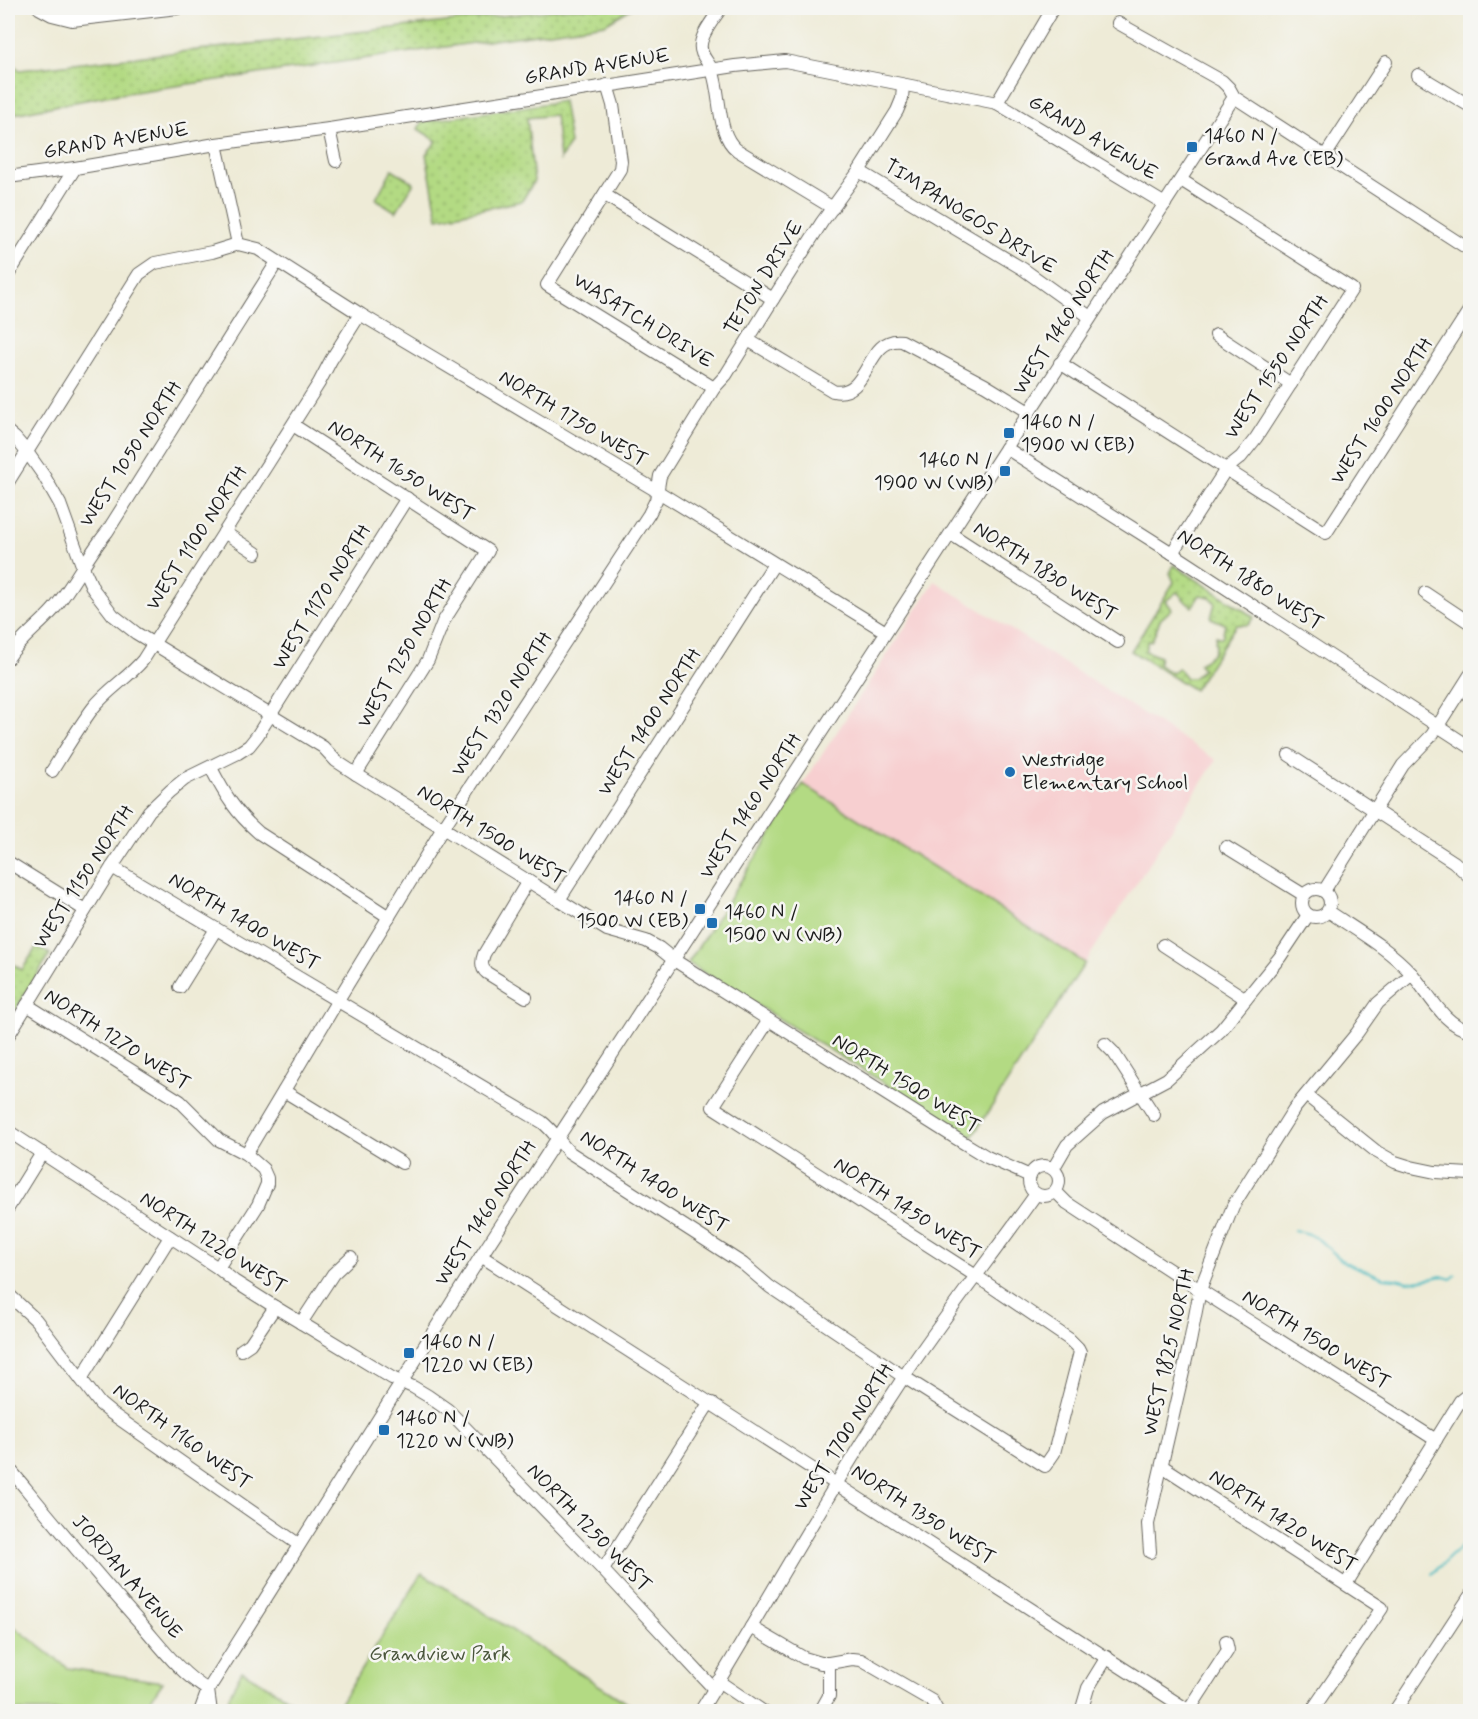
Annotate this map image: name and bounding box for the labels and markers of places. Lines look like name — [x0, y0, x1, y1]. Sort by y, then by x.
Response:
place label: 1460 N / Grand Ave (EB) — [1204, 123, 1343, 173]
marker: 1460 N / Grand Ave (EB) — [1185, 140, 1199, 154]
place label: 1460 N / 1900 W (EB) — [1021, 409, 1134, 459]
marker: 1460 N / 1900 W (EB) — [1002, 426, 1016, 440]
place label: 1460 N / 1900 W (WB) — [874, 447, 993, 497]
marker: 1460 N / 1900 W (WB) — [998, 464, 1012, 478]
place label: Westridge Elementary School — [1022, 747, 1188, 797]
marker: Westridge Elementary School — [1003, 765, 1017, 779]
place label: 1460 N / 1500 W (EB) — [576, 885, 688, 935]
place label: 1460 N / 1500 W (WB) — [724, 899, 842, 949]
marker: 1460 N / 1500 W (EB) — [693, 902, 707, 916]
marker: 1460 N / 1500 W (WB) — [705, 916, 719, 930]
place label: 1460 N / 1220 W (EB) — [421, 1329, 533, 1379]
marker: 1460 N / 1220 W (EB) — [402, 1346, 416, 1360]
place label: 1460 N / 1220 W (WB) — [396, 1405, 514, 1455]
marker: 1460 N / 1220 W (WB) — [377, 1423, 391, 1437]

